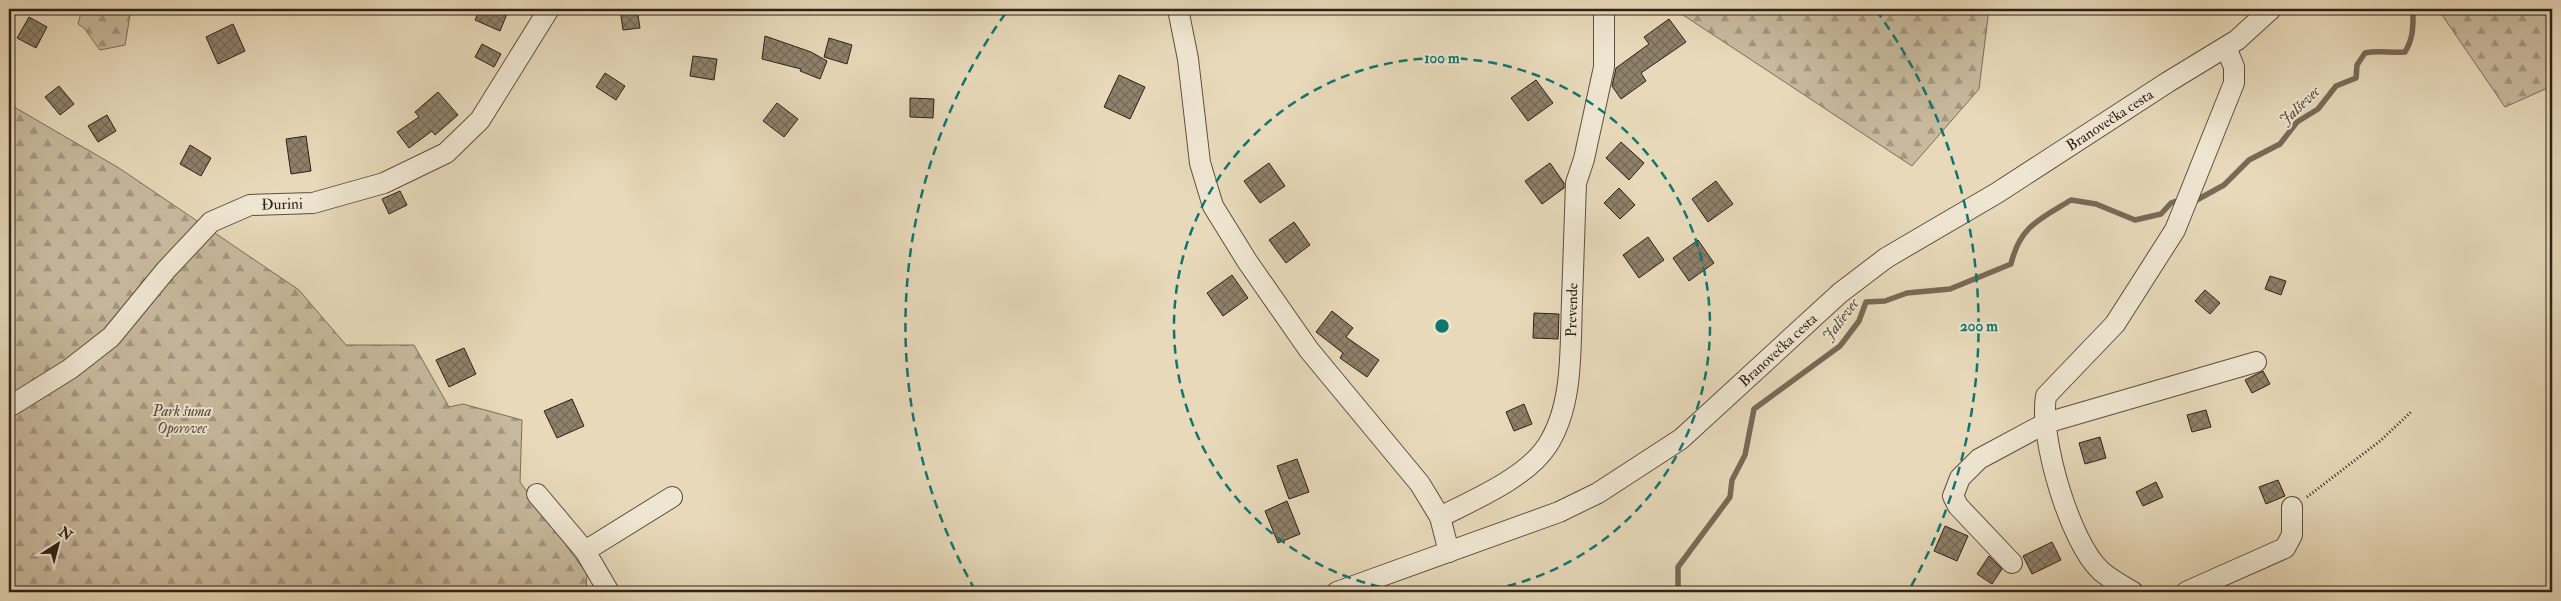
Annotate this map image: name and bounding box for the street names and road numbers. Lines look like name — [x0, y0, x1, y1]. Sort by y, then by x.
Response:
street label: Branovečka cesta — [2063, 85, 2158, 155]
street label: Đurini — [261, 194, 303, 215]
street label: Prevende — [1562, 283, 1583, 337]
street label: Branovečka cesta — [1735, 309, 1822, 391]

